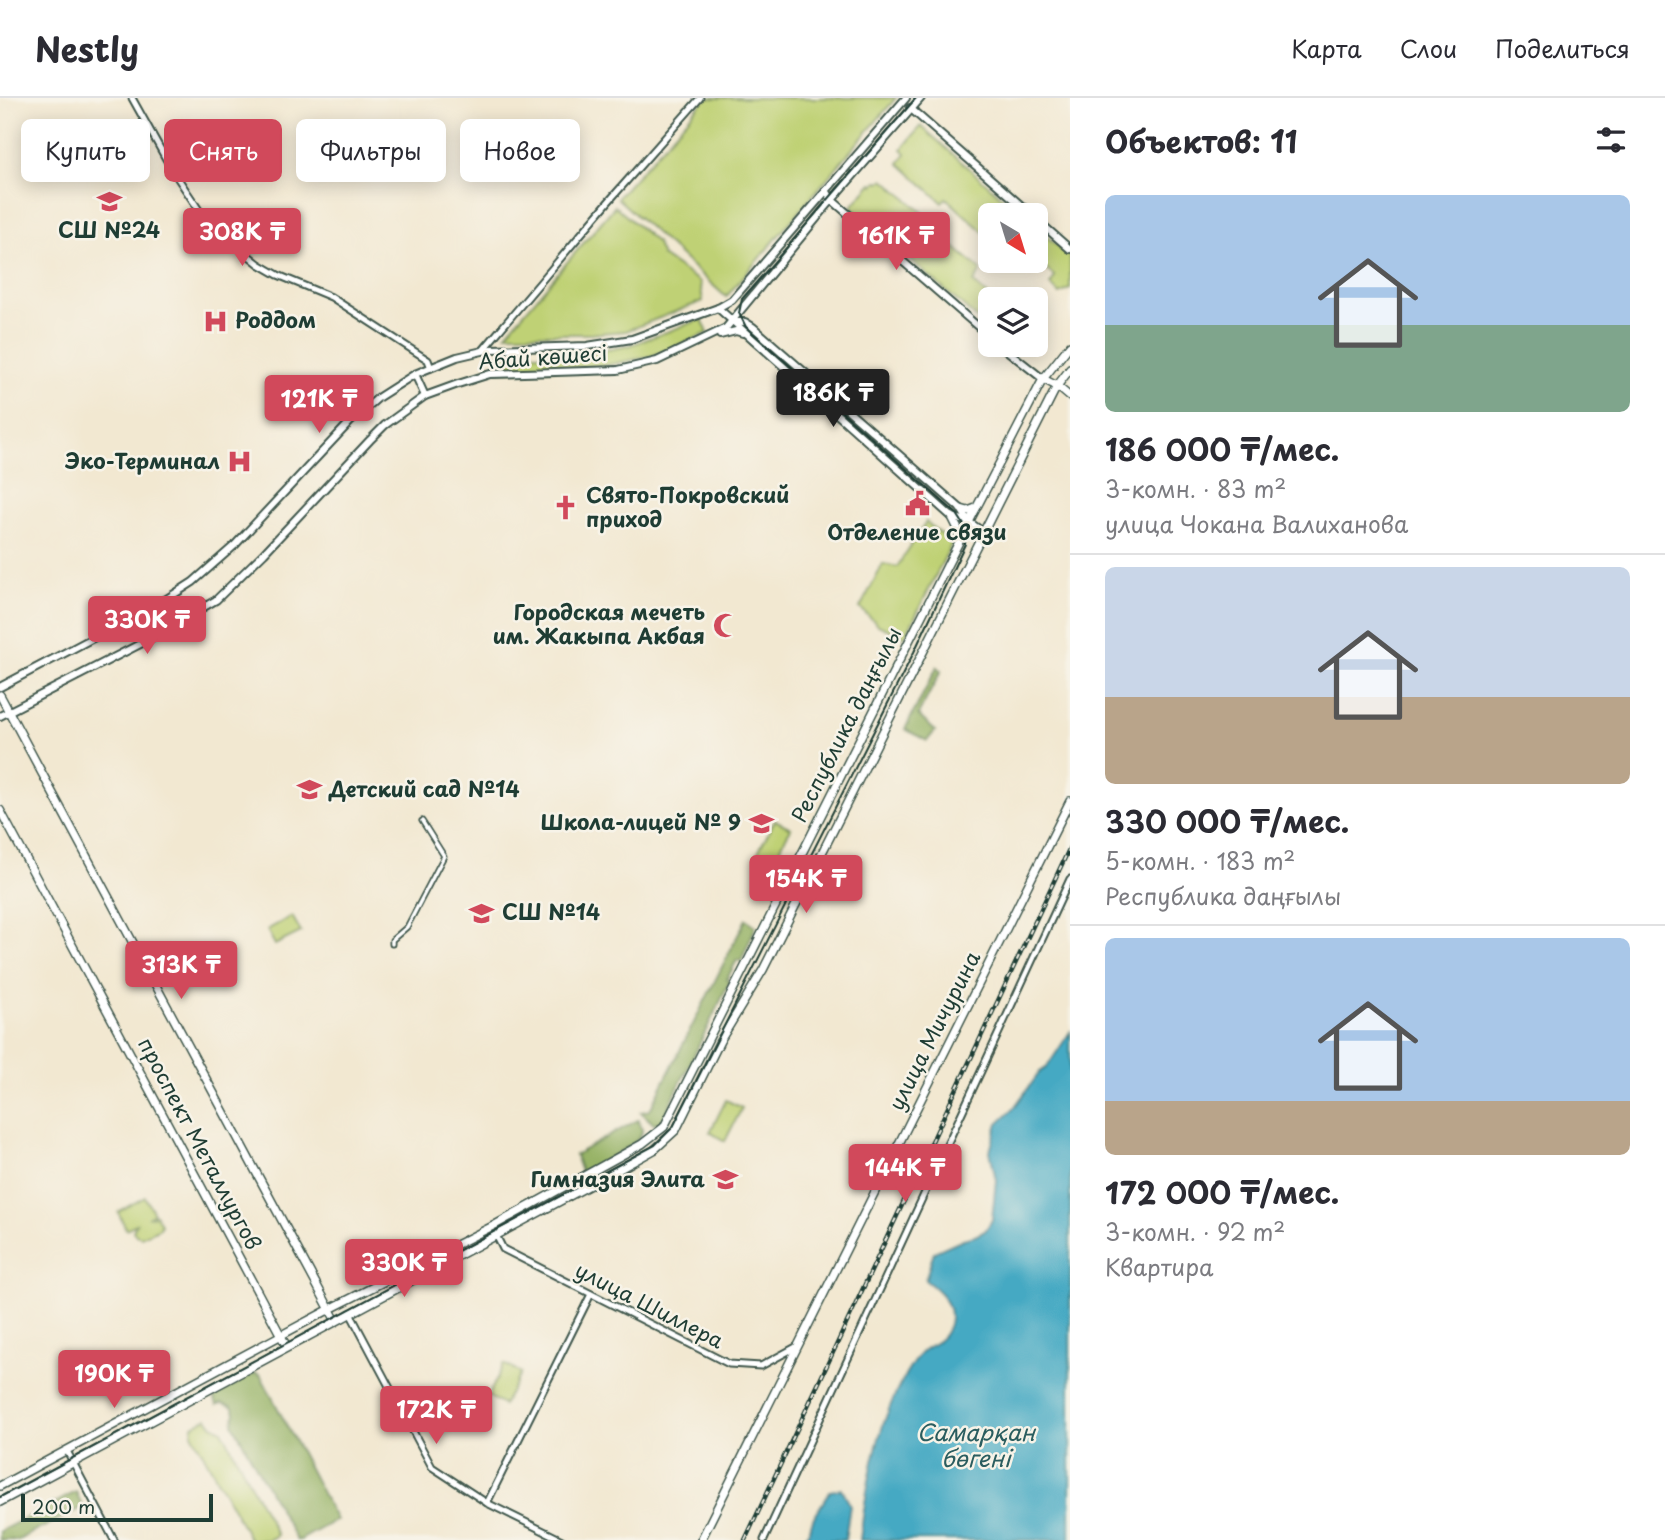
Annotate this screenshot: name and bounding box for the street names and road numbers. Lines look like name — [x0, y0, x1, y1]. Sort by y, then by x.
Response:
street label: Абай көшесі — [477, 336, 608, 376]
street label: Республика даңғылы — [782, 621, 908, 827]
street label: улица Мичурина — [879, 944, 988, 1115]
street label: проспект Металлургов — [131, 1031, 270, 1255]
street label: улица Шиллера — [570, 1253, 730, 1355]

